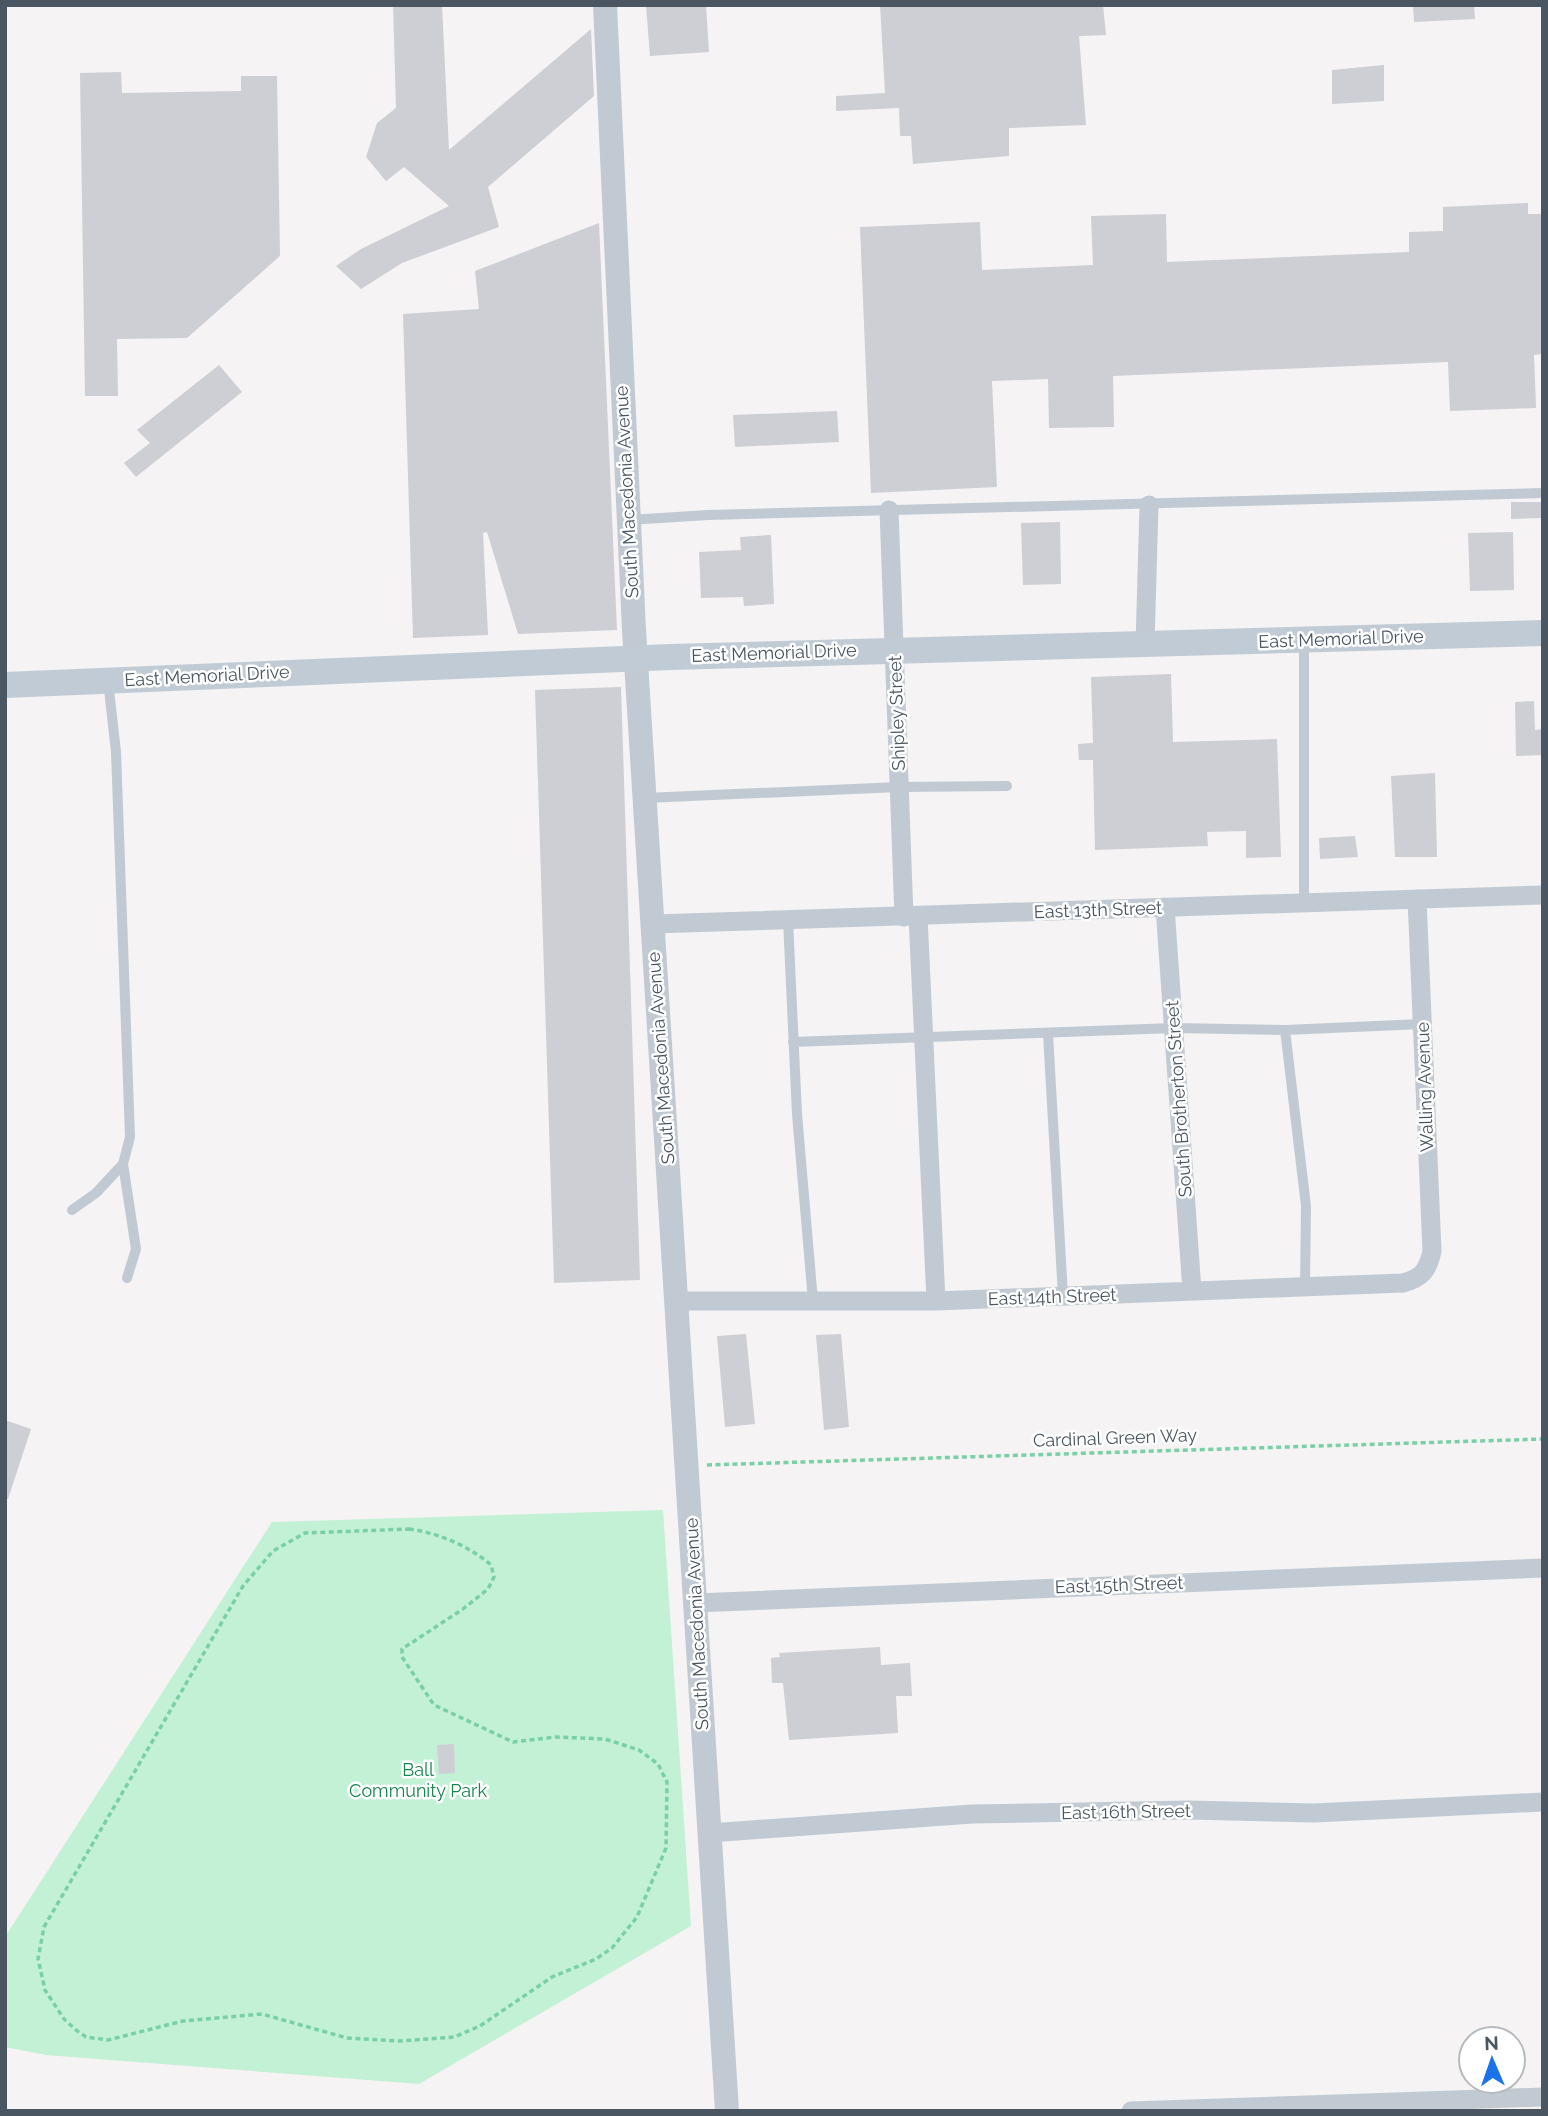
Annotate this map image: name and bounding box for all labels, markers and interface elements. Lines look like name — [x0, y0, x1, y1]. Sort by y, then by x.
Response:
street label: South Macedonia Avenue — [610, 385, 643, 599]
street label: East Memorial Drive — [1258, 625, 1424, 652]
street label: East Memorial Drive — [691, 639, 857, 666]
street label: Shipley Street — [884, 655, 909, 771]
street label: East Memorial Drive — [124, 661, 291, 690]
street label: East 13th Street — [1033, 897, 1162, 922]
street label: South Macedonia Avenue — [643, 951, 678, 1165]
street label: South Brotherton Street — [1161, 1000, 1196, 1198]
street label: Walling Avenue — [1412, 1021, 1437, 1152]
street label: East 14th Street — [987, 1284, 1117, 1309]
street label: Cardinal Green Way — [1033, 1424, 1198, 1451]
street label: South Macedonia Avenue — [680, 1517, 713, 1731]
street label: East 15th Street — [1054, 1572, 1184, 1597]
park label: Ball Community Park — [349, 1759, 487, 1801]
street label: East 16th Street — [1061, 1800, 1191, 1823]
north arrow — [1457, 2025, 1527, 2095]
text: N — [1484, 2032, 1499, 2054]

